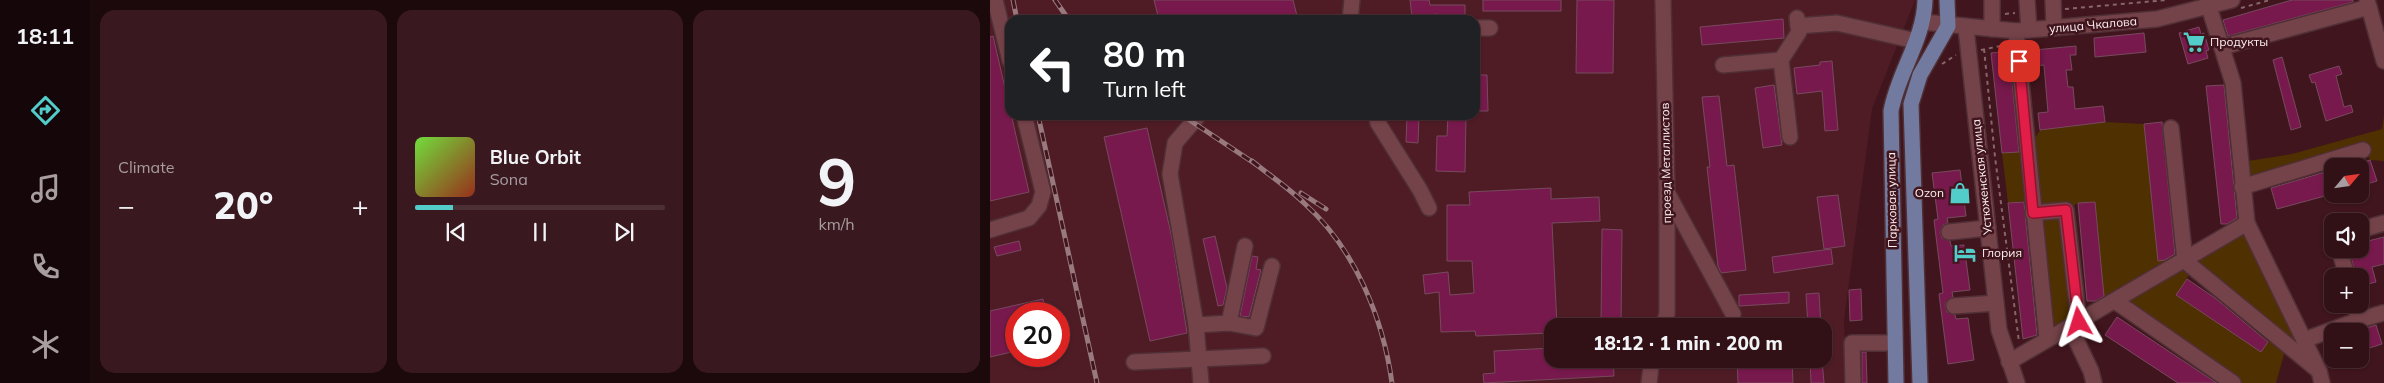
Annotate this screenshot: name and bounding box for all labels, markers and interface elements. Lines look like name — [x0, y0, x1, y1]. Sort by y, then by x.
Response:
street label: улица Чкалова — [2048, 13, 2138, 36]
text: 18:11 — [16, 22, 74, 50]
supermarket icon: Продукты — [2181, 29, 2207, 55]
text: 80 m — [1103, 32, 1186, 76]
place label: Продукты — [2210, 34, 2268, 49]
icon: left — [1020, 35, 1085, 100]
pin — [1998, 40, 2040, 82]
icon: arrive — [2005, 47, 2033, 75]
text: Turn left — [1103, 75, 1186, 103]
icon: directions — [28, 93, 63, 128]
street label: проезд Металлистов — [1657, 102, 1674, 224]
street label: Устюженская улица — [1968, 118, 1995, 237]
text: 9 — [817, 141, 856, 222]
text: Blue Orbit — [490, 145, 581, 169]
street label: Парковая улица — [1883, 152, 1900, 248]
text: Climate — [118, 157, 174, 177]
north arrow — [2324, 158, 2369, 202]
map controls — [2324, 158, 2369, 368]
text: Sona — [490, 169, 528, 189]
icon: music — [28, 171, 63, 206]
shop icon: Ozon — [1947, 180, 1973, 206]
text: 20° — [213, 181, 273, 229]
place label: Ozon — [1915, 185, 1944, 200]
text: − — [118, 188, 135, 223]
text: + — [352, 188, 369, 223]
button: sound — [2324, 213, 2369, 258]
text: km/h — [819, 214, 855, 234]
icon: previous — [442, 218, 470, 246]
icon: pause — [526, 218, 554, 246]
icon: next — [610, 218, 638, 246]
hotel icon: Глория — [1952, 240, 1978, 266]
place label: Глория — [1982, 245, 2022, 260]
icon: phone — [28, 249, 63, 284]
button: + — [2324, 268, 2369, 313]
position arrow — [2052, 295, 2104, 347]
speed limit sign: 20 — [1005, 302, 1070, 367]
button: − — [2324, 323, 2369, 368]
icon: climate — [28, 327, 63, 362]
text: 18:12 · 1 min · 200 m — [1593, 331, 1783, 355]

